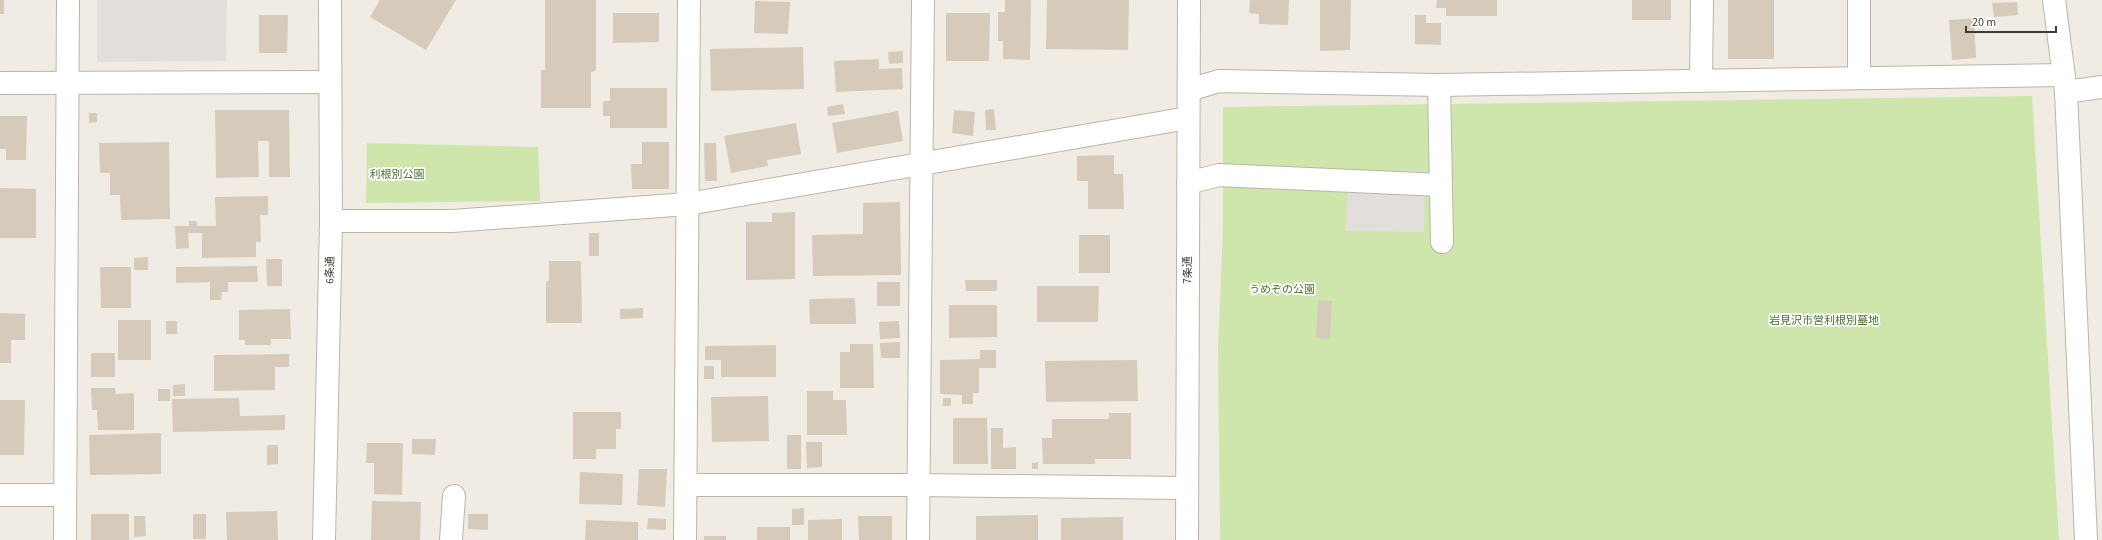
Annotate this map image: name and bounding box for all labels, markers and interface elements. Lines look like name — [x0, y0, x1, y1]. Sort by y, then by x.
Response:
scale bar — [1966, 8, 2056, 34]
text: 20 m — [1972, 14, 1996, 31]
park label: 利根別公園 — [370, 167, 425, 182]
street label: 6条通 — [322, 256, 338, 284]
street label: 7条通 — [1180, 256, 1195, 284]
park label: うめぞの公園 — [1249, 282, 1315, 297]
park label: 岩見沢市営利根別墓地 — [1769, 313, 1879, 328]

